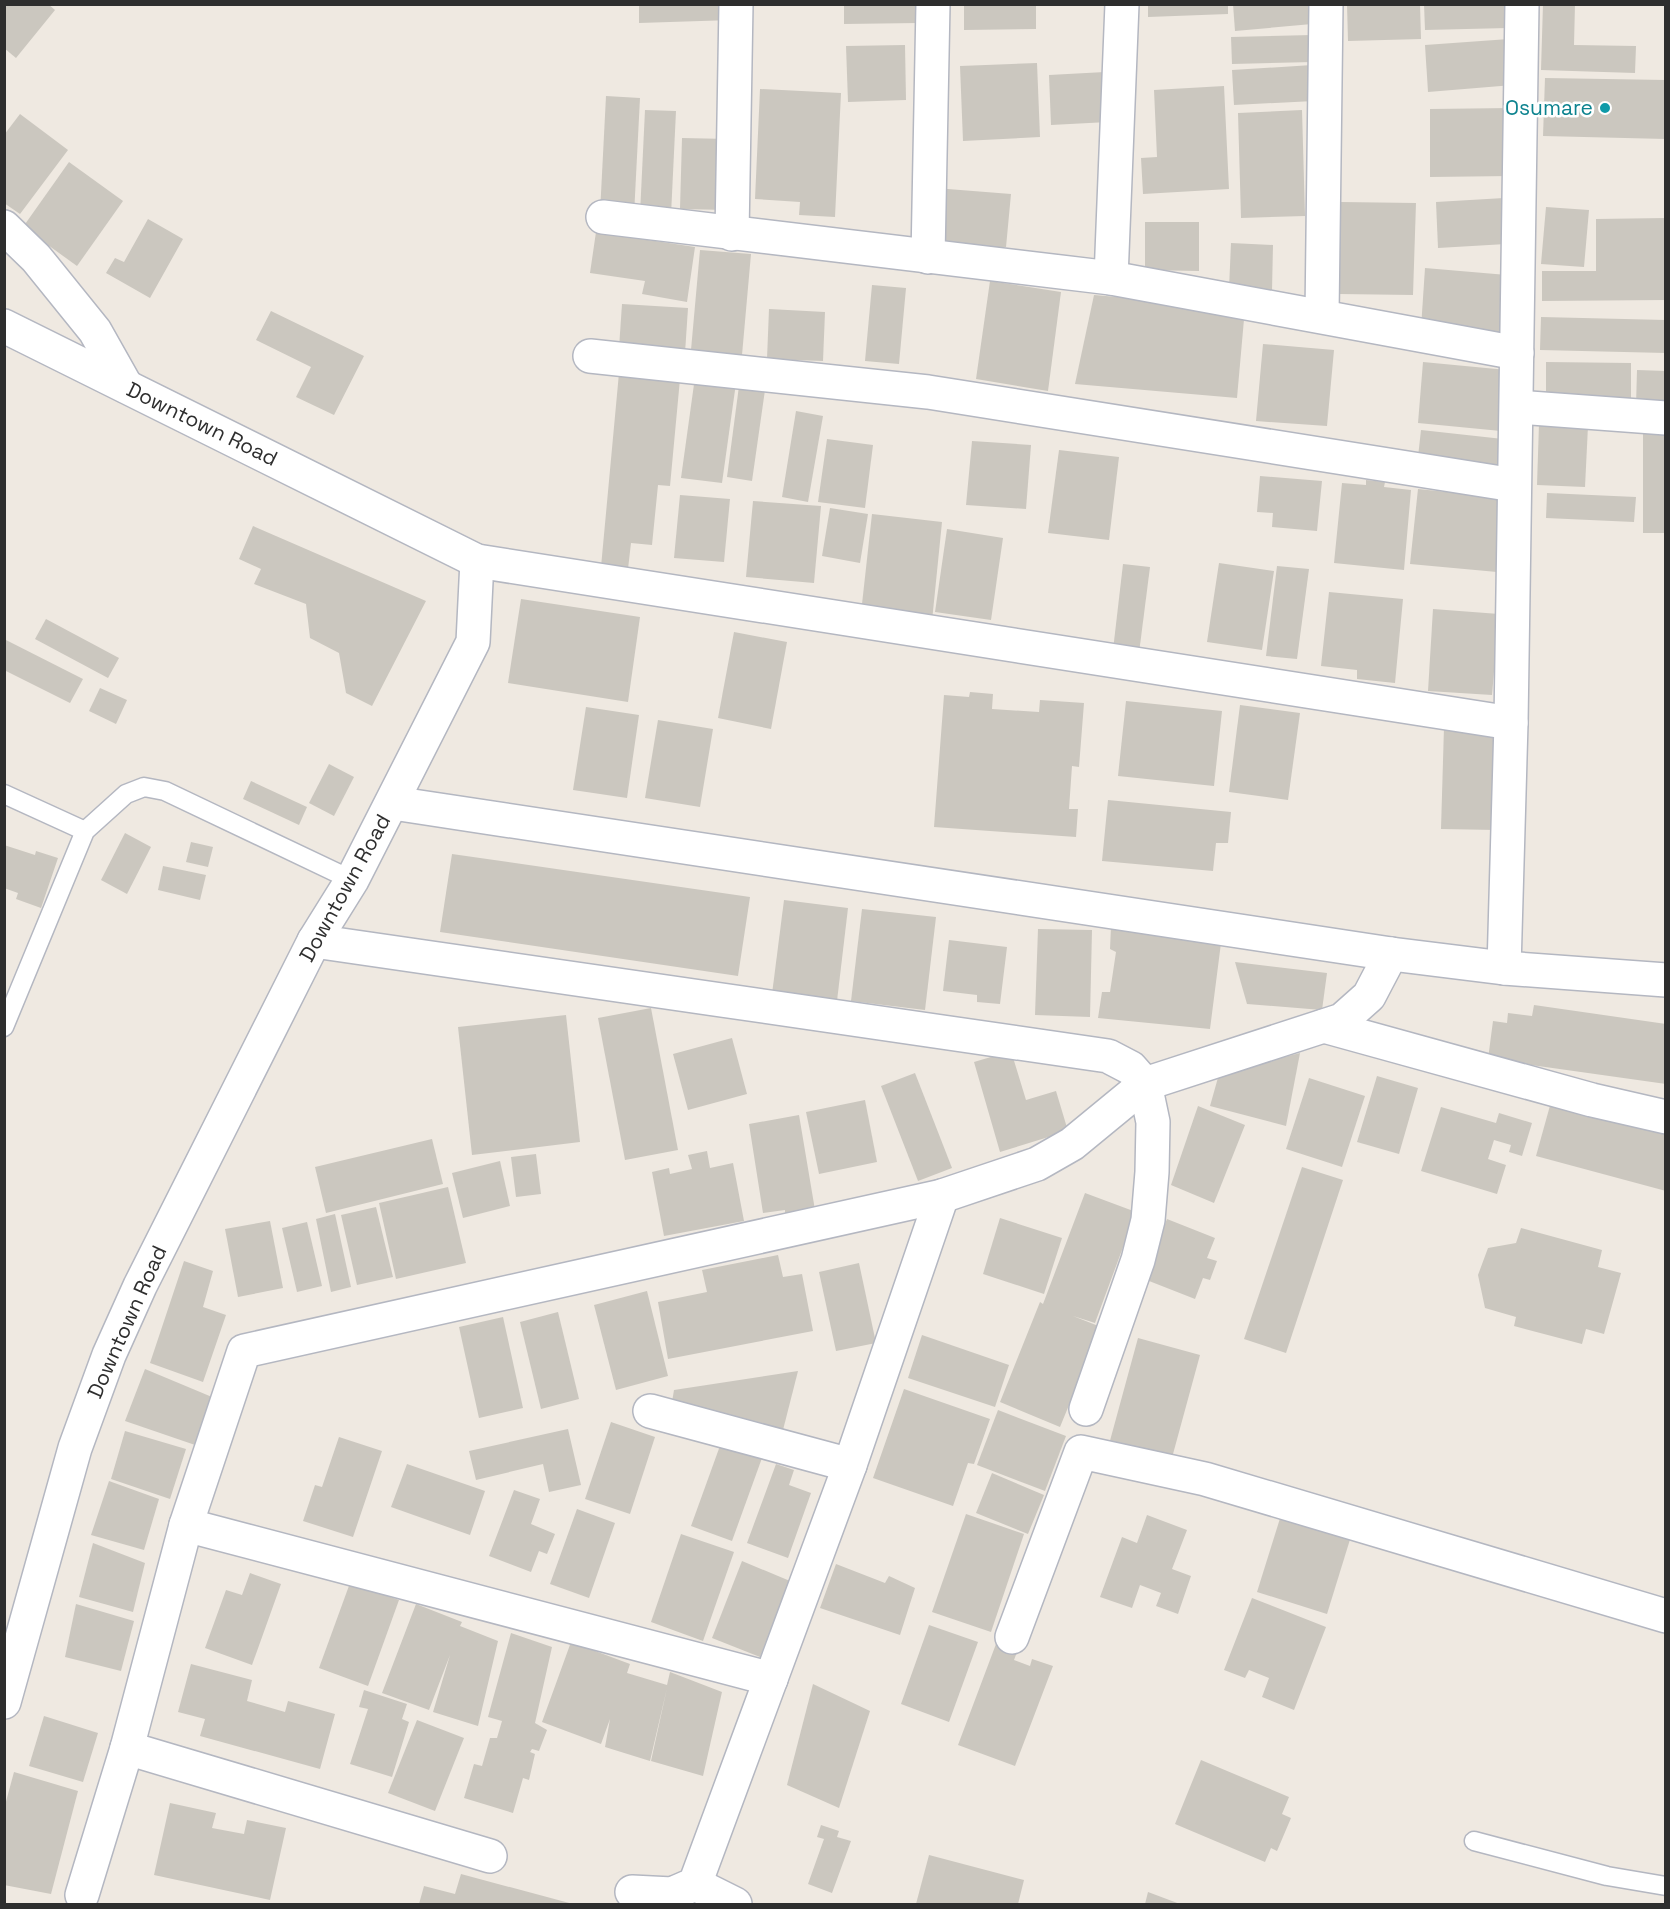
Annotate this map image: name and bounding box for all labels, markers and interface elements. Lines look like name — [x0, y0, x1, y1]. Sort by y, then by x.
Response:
place label: Osumare — [1505, 94, 1593, 121]
marker: Osumare — [1598, 101, 1612, 115]
street label: Downtown Road — [122, 375, 282, 472]
street label: Downtown Road — [293, 809, 396, 966]
street label: Downtown Road — [81, 1241, 172, 1403]

